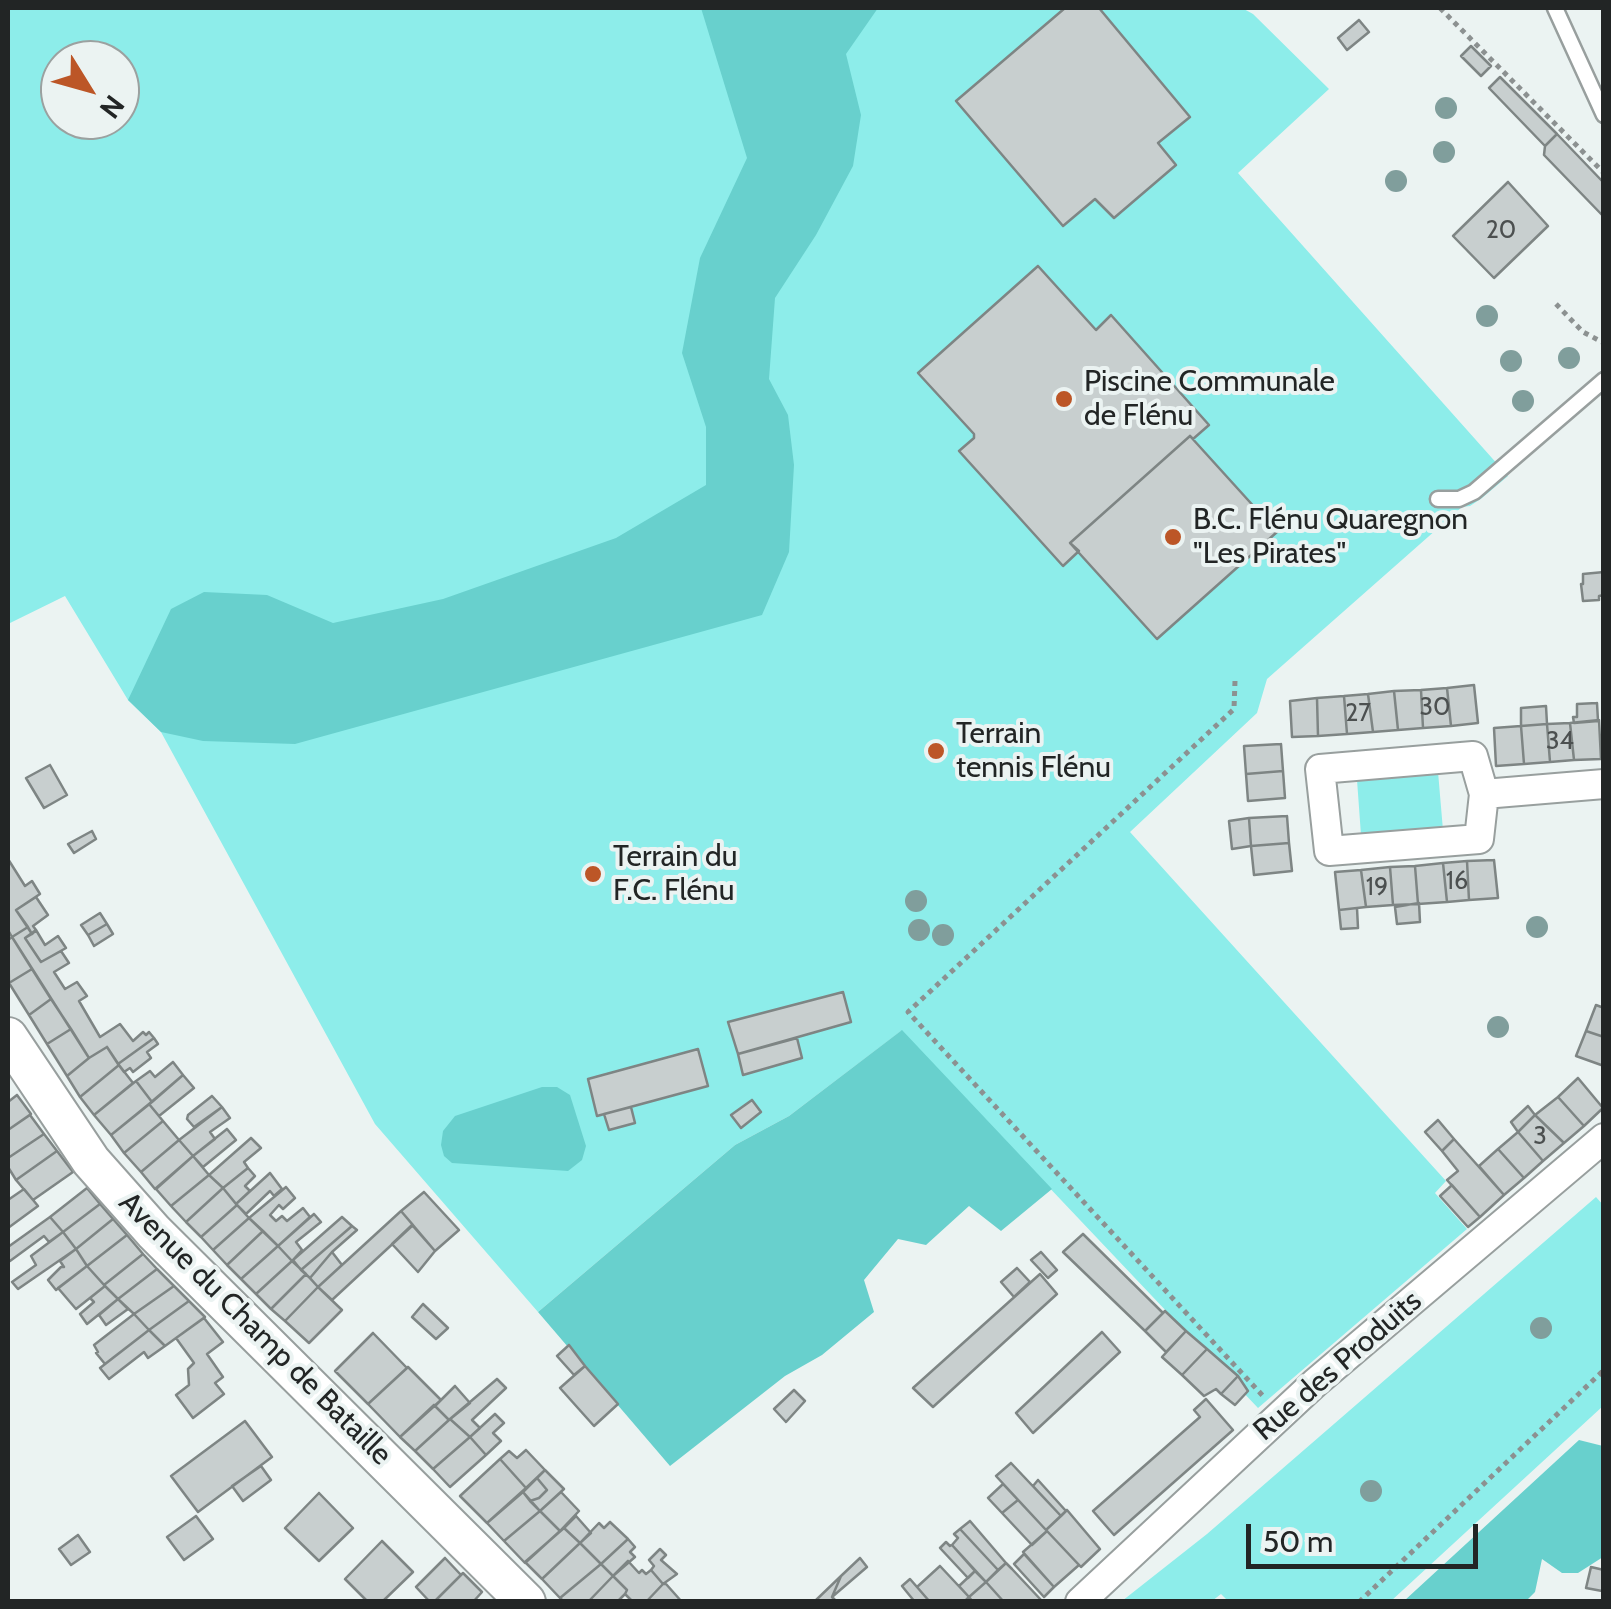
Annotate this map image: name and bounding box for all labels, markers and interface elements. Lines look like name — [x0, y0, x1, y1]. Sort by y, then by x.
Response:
north arrow — [40, 40, 140, 140]
text: N — [93, 89, 132, 125]
house number: 20 — [1486, 216, 1516, 246]
place label: Piscine Communale de Flénu — [1084, 364, 1335, 434]
marker: Piscine Communale de Flénu — [1053, 388, 1075, 410]
place label: B.C. Flénu Quaregnon "Les Pirates" — [1193, 502, 1468, 572]
marker: B.C. Flénu Quaregnon "Les Pirates" — [1162, 526, 1184, 548]
house number: 30 — [1420, 693, 1450, 723]
house number: 27 — [1345, 699, 1371, 729]
place label: Terrain tennis Flénu — [956, 716, 1111, 786]
house number: 34 — [1546, 727, 1574, 757]
marker: Terrain tennis Flénu — [925, 740, 947, 762]
place label: Terrain du F.C. Flénu — [613, 839, 737, 910]
marker: Terrain du F.C. Flénu — [582, 863, 604, 885]
house number: 16 — [1446, 867, 1468, 897]
house number: 19 — [1366, 873, 1388, 903]
house number: 3 — [1533, 1122, 1547, 1152]
street label: Avenue du Champ de Bataille — [111, 1185, 399, 1473]
street label: Rue des Produits — [1247, 1283, 1429, 1449]
scale bar — [1251, 1504, 1484, 1566]
text: 50 m — [1263, 1523, 1333, 1560]

